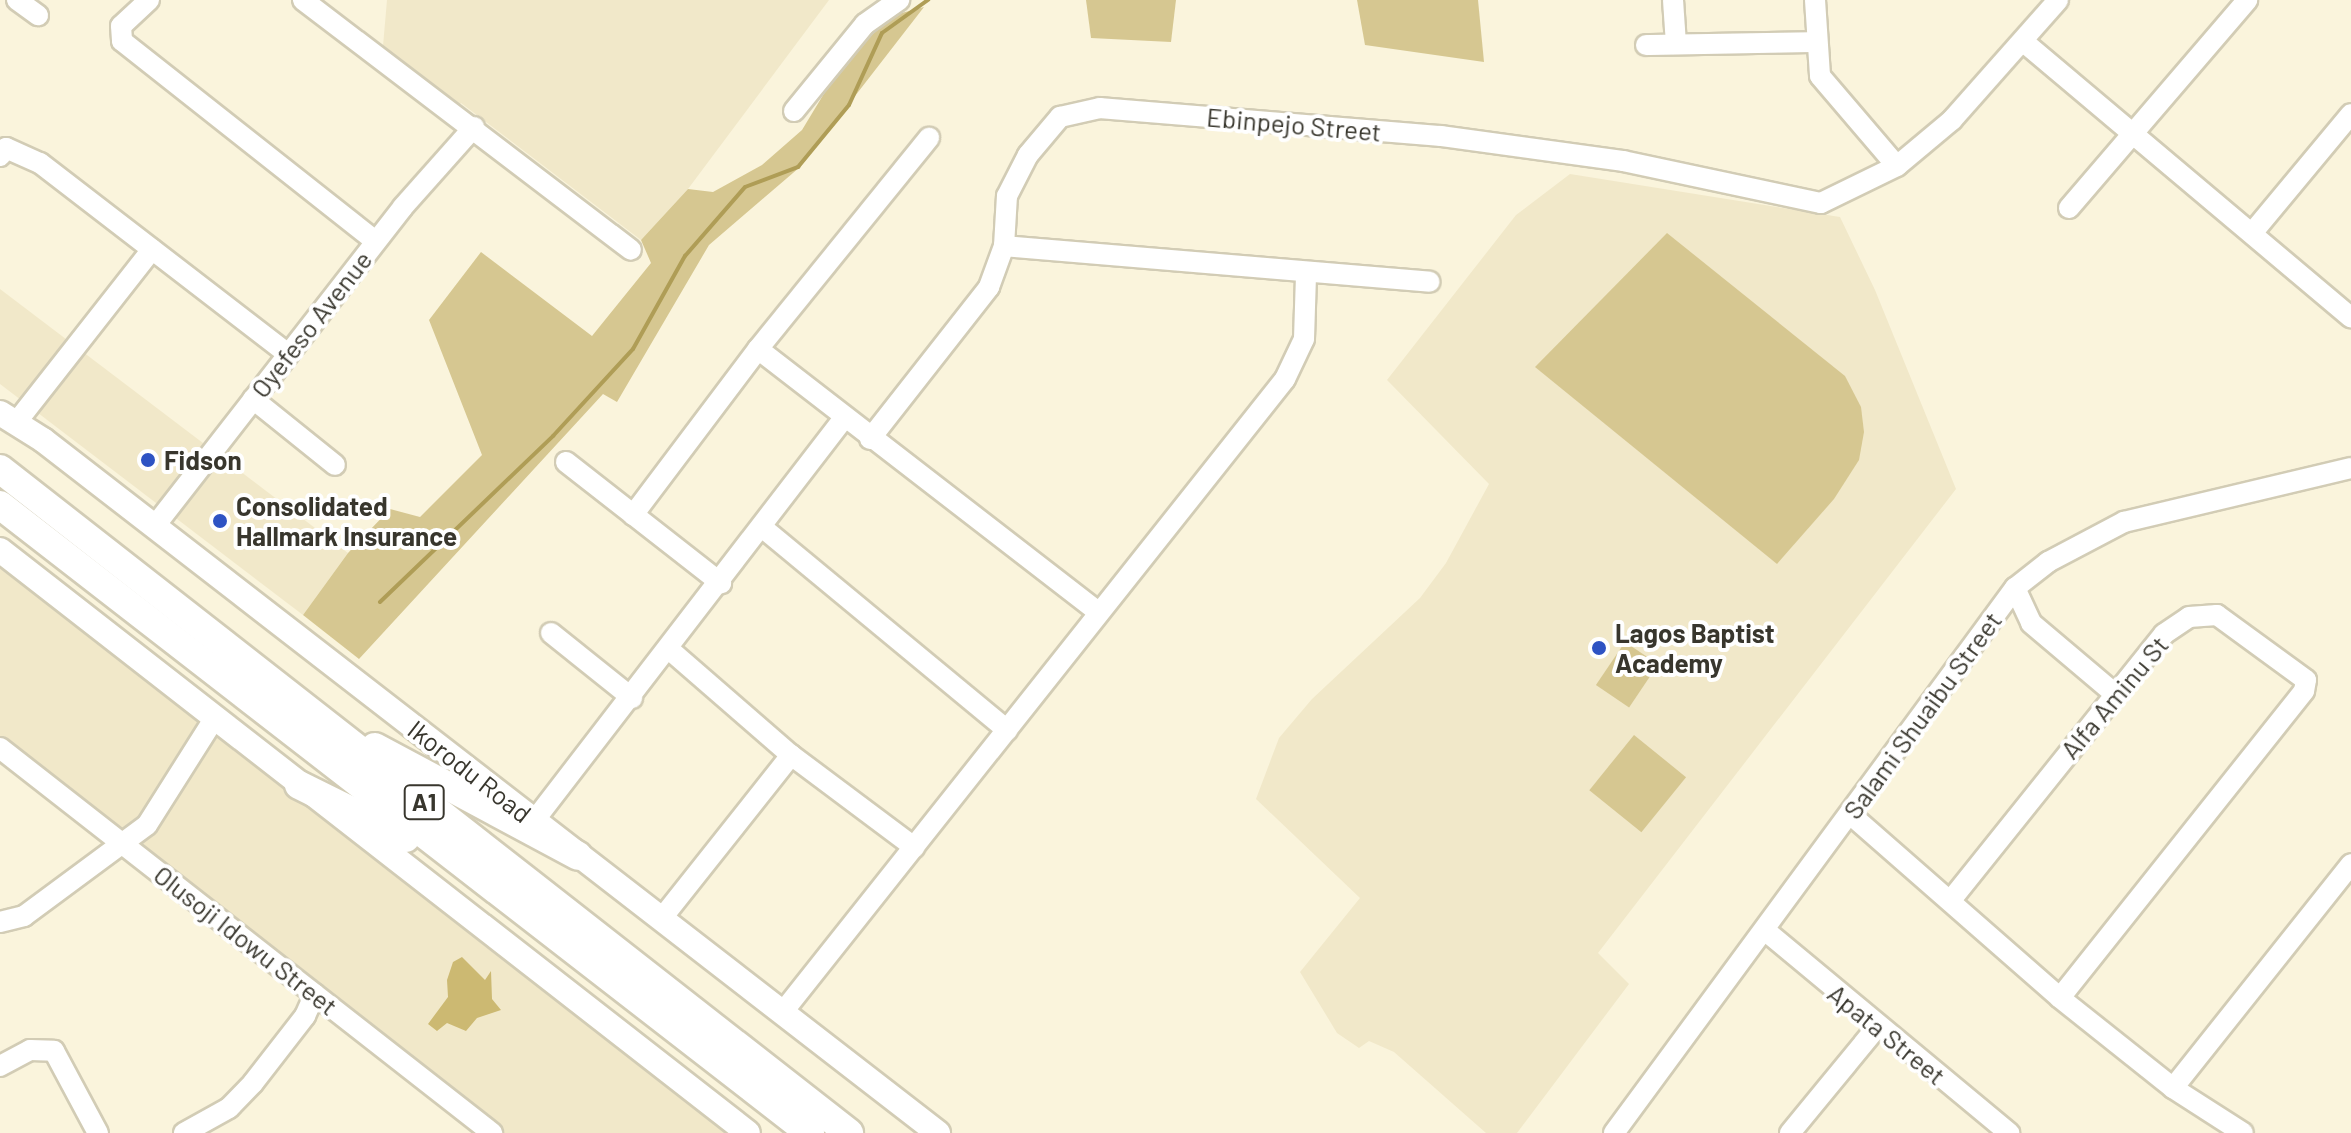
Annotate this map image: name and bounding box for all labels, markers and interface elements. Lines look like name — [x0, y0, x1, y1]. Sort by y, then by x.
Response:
street label: Ebinpejo Street — [1205, 101, 1383, 147]
street label: Oyefeso Avenue — [244, 244, 378, 404]
place label: Fidson — [164, 444, 242, 476]
marker: Fidson — [139, 451, 157, 469]
place label: Consolidated Hallmark Insurance — [236, 490, 457, 552]
marker: Consolidated Hallmark Insurance — [211, 512, 229, 530]
street label: Salami Shuaibu Street — [1836, 605, 2008, 825]
place label: Lagos Baptist Academy — [1615, 617, 1775, 678]
street label: Alfa Aminu St — [2054, 629, 2174, 765]
marker: Lagos Baptist Academy — [1590, 639, 1608, 657]
street label: Ikorodu Road — [402, 713, 538, 829]
road number: A1 — [402, 782, 446, 822]
street label: Olusoji Idowu Street — [148, 859, 344, 1021]
street label: Apata Street — [1822, 977, 1952, 1091]

